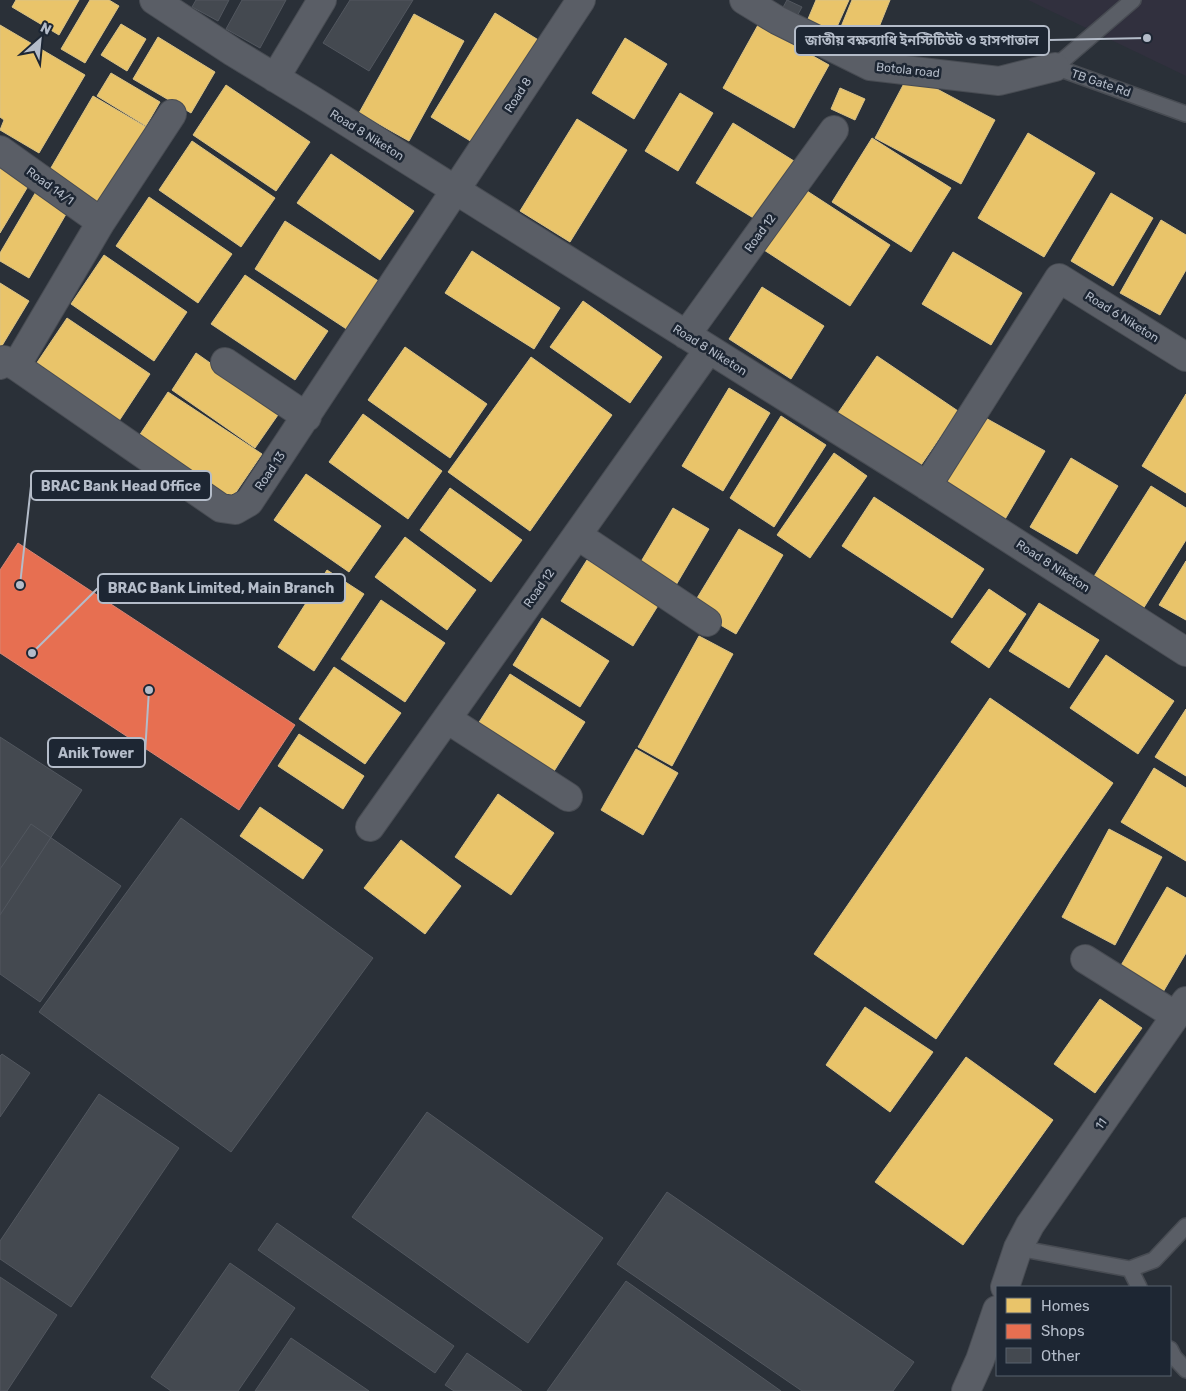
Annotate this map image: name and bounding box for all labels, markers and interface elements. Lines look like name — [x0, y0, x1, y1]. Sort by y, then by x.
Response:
north arrow — [15, 15, 65, 65]
text: N — [37, 19, 54, 39]
callout: জাতীয় বক্ষব্যাধি ইনস্টিটিউট ও হাসপাতাল — [795, 26, 1049, 55]
text: জাতীয় বক্ষব্যাধি ইনস্টিটিউট ও হাসপাতাল — [804, 32, 1039, 49]
street label: Botola road — [875, 60, 941, 80]
street label: TB Gate Rd — [1069, 66, 1133, 100]
street label: Road 8 — [502, 75, 534, 115]
street label: Road 8 Niketon — [327, 107, 407, 163]
street label: Road 14/1 — [24, 164, 76, 208]
street label: Road 12 — [742, 211, 778, 255]
street label: Road 6 Niketon — [1083, 289, 1161, 345]
street label: Road 8 Niketon — [670, 322, 750, 378]
street label: Road 13 — [252, 449, 288, 493]
callout: BRAC Bank Head Office — [31, 471, 211, 500]
text: BRAC Bank Head Office — [41, 478, 201, 495]
street label: Road 8 Niketon — [1014, 537, 1092, 595]
street label: Road 12 — [521, 566, 557, 610]
callout: BRAC Bank Limited, Main Branch — [98, 574, 345, 603]
text: BRAC Bank Limited, Main Branch — [108, 580, 334, 597]
callout: Anik Tower — [48, 738, 145, 767]
text: Anik Tower — [58, 745, 135, 762]
street label: 11 — [1092, 1116, 1110, 1132]
legend — [996, 1286, 1171, 1376]
text: Homes — [1041, 1297, 1090, 1315]
text: Shops — [1041, 1322, 1085, 1340]
text: Other — [1041, 1347, 1081, 1365]

